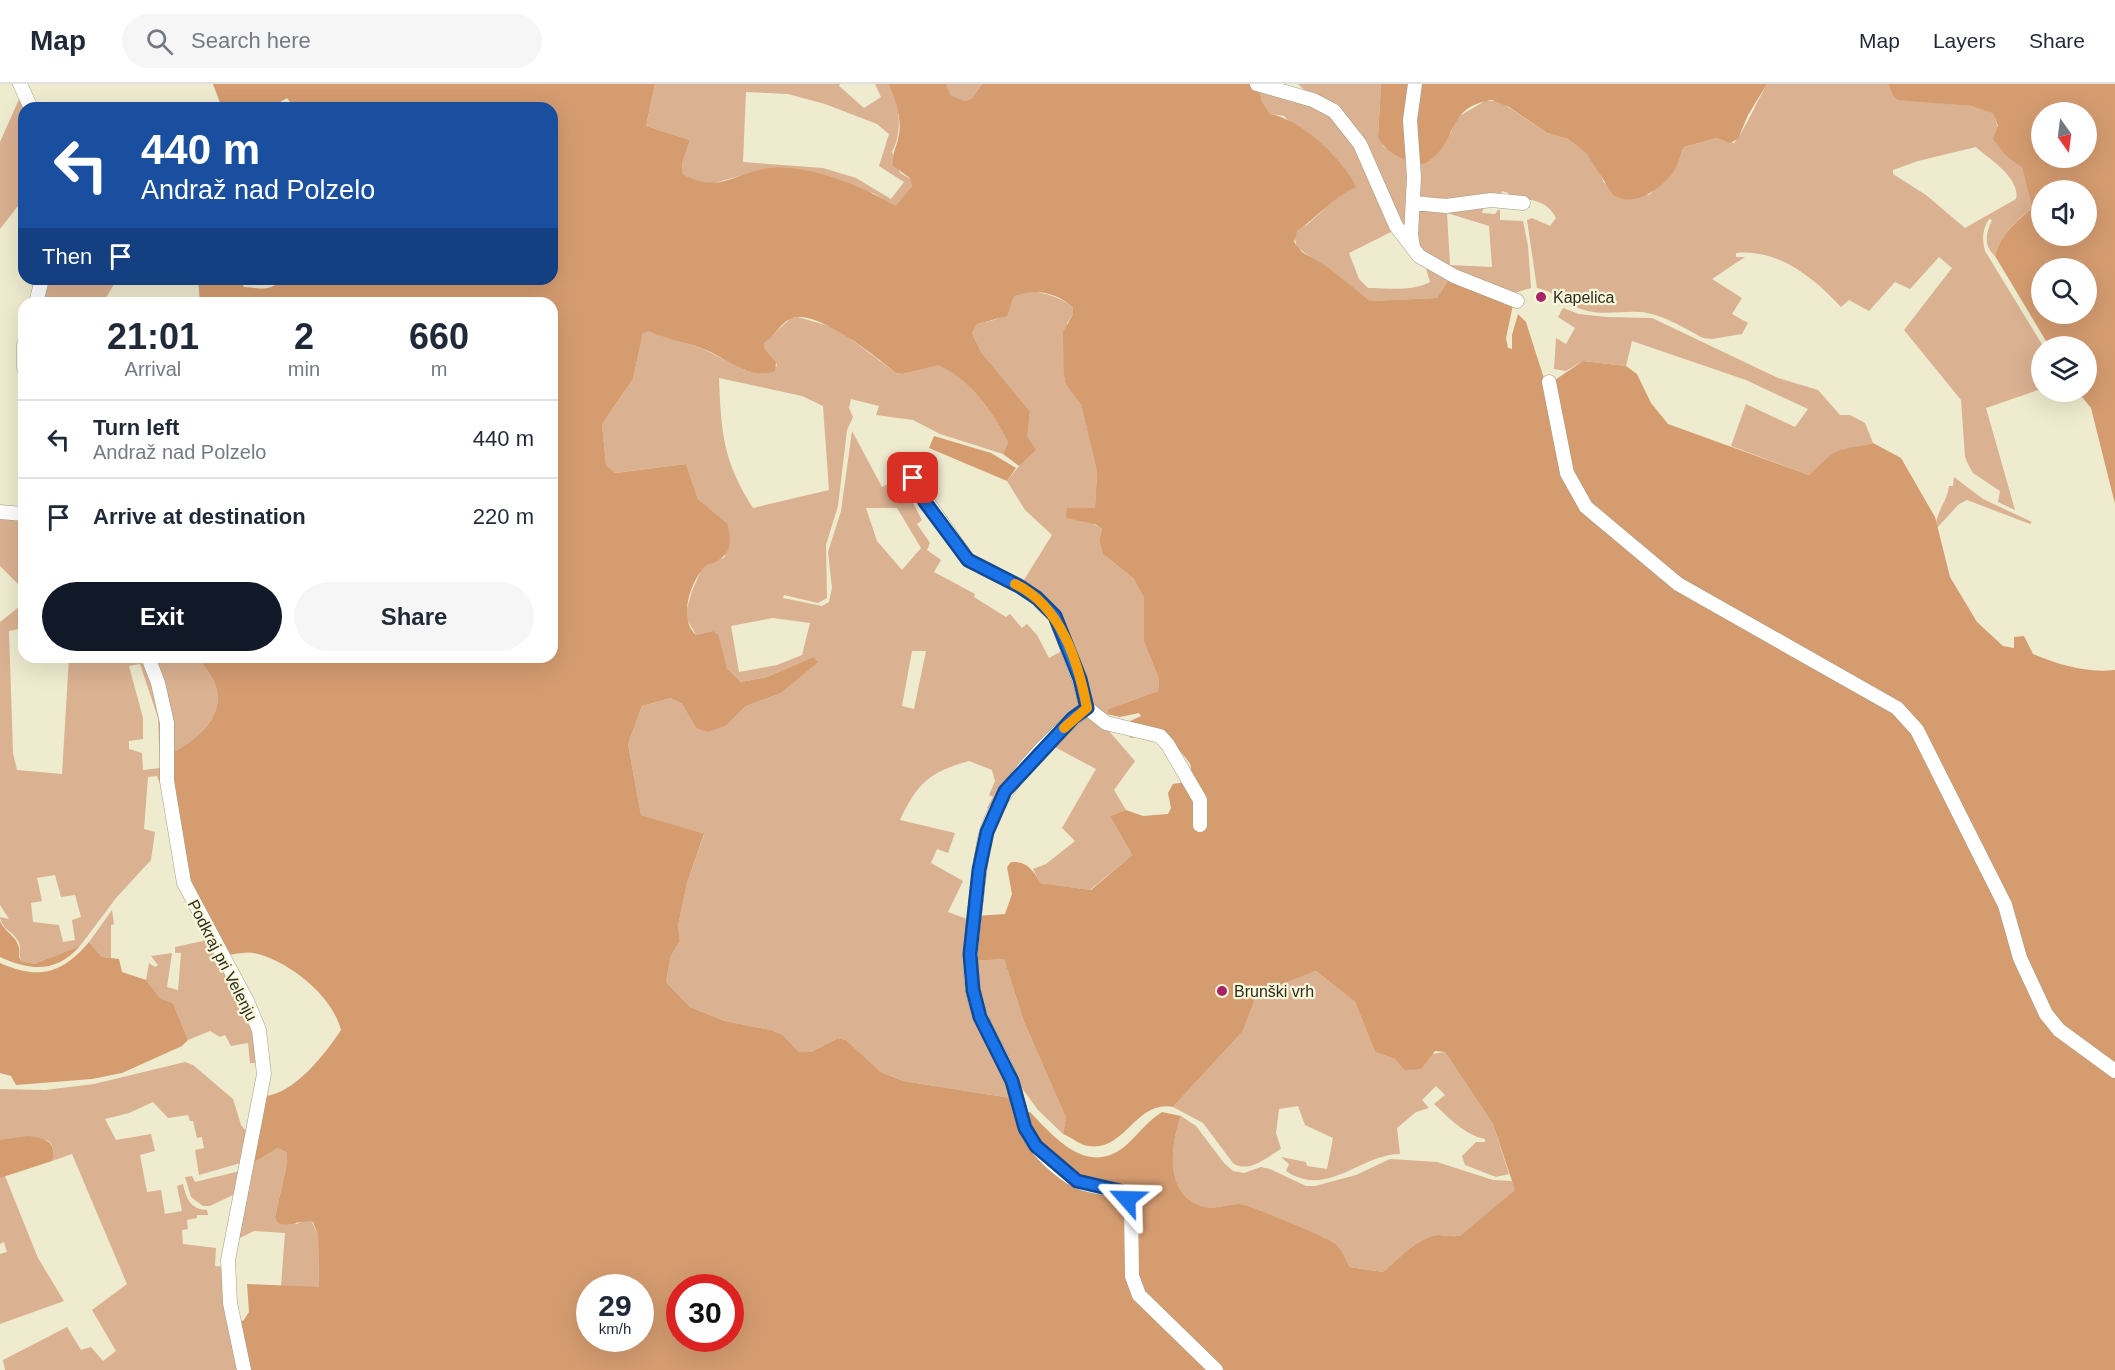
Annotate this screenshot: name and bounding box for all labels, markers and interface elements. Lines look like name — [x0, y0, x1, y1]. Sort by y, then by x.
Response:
search box — [122, 14, 542, 68]
text: Map — [30, 25, 86, 56]
icon: search — [143, 25, 176, 58]
text: Search here — [191, 28, 311, 53]
text: Map — [1859, 29, 1900, 52]
text: Layers — [1933, 29, 1996, 52]
text: Share — [2029, 29, 2085, 52]
north arrow — [2031, 102, 2097, 168]
map controls — [2031, 102, 2097, 402]
icon: left — [42, 126, 120, 204]
text: 440 m — [141, 126, 260, 173]
text: Andraž nad Polzelo — [141, 175, 375, 205]
button: sound — [2031, 180, 2097, 246]
icon: arrive — [104, 240, 137, 273]
text: Then — [42, 244, 92, 269]
button: search — [2031, 258, 2097, 324]
place label: Kapelica — [1553, 289, 1614, 306]
marker: Kapelica — [1534, 290, 1548, 304]
text: 21:01 — [107, 316, 199, 357]
text: 2 — [294, 316, 314, 357]
text: 660 — [409, 316, 469, 357]
button: layers — [2031, 336, 2097, 402]
text: Arrival — [125, 358, 181, 380]
text: min — [288, 358, 320, 380]
text: m — [431, 358, 447, 380]
text: Turn left — [93, 415, 179, 440]
icon: left — [42, 423, 75, 456]
text: 440 m — [473, 426, 534, 451]
text: Andraž nad Polzelo — [93, 441, 266, 463]
pin — [887, 452, 938, 503]
icon: arrive — [896, 461, 929, 494]
icon: arrive — [42, 501, 75, 534]
text: Arrive at destination — [93, 504, 306, 529]
text: 220 m — [473, 504, 534, 529]
button: Exit — [42, 582, 282, 651]
button: Share — [294, 582, 534, 651]
street label: Podkraj pri Velenju — [185, 897, 260, 1024]
place label: Brunški vrh — [1234, 983, 1314, 1000]
marker: Brunški vrh — [1215, 984, 1229, 998]
position arrow — [1095, 1167, 1159, 1231]
speed limit sign: 30 — [666, 1274, 744, 1352]
text: 29 — [598, 1289, 632, 1322]
text: km/h — [599, 1320, 631, 1337]

